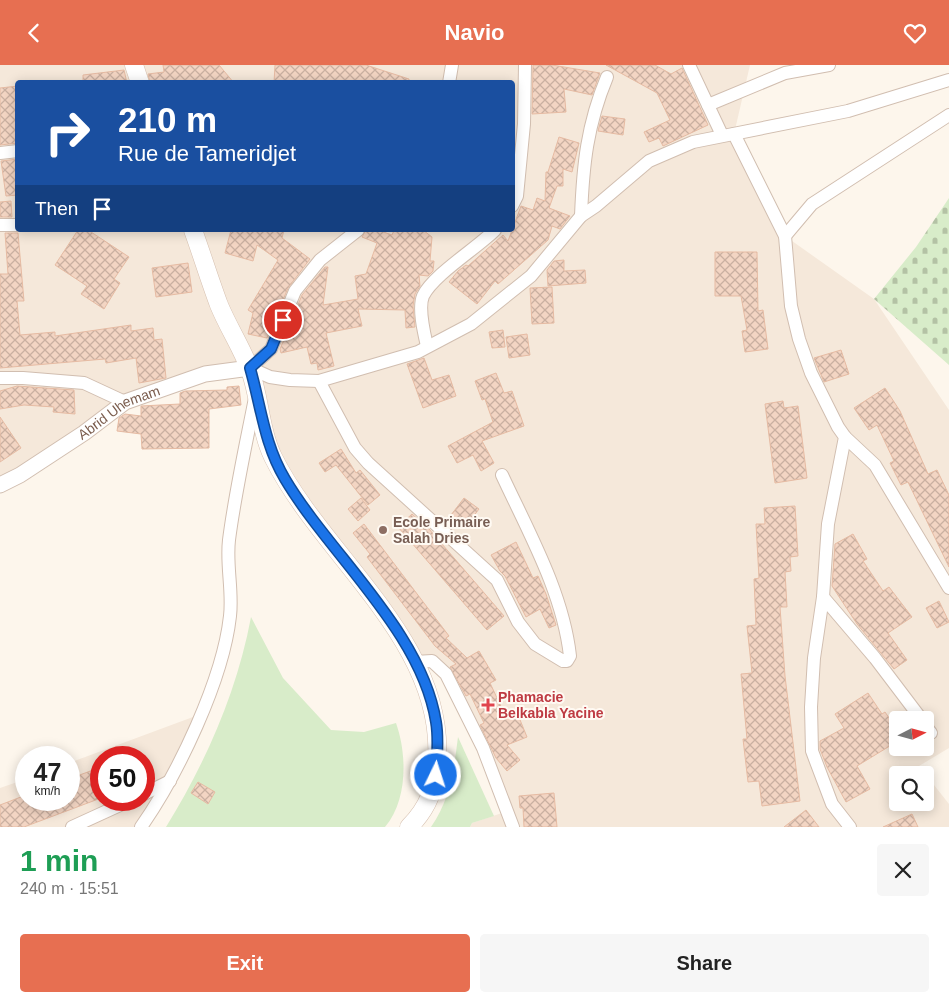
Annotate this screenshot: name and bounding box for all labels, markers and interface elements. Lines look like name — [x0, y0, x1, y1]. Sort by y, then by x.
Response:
icon: back — [20, 19, 48, 47]
icon: heart — [901, 19, 929, 47]
text: Navio — [445, 20, 504, 45]
icon: right — [35, 100, 100, 165]
text: 210 m — [118, 100, 217, 139]
text: Rue de Tameridjet — [118, 141, 296, 166]
icon: arrive — [88, 195, 116, 223]
text: Then — [35, 198, 78, 219]
pin — [262, 299, 304, 341]
icon: arrive — [269, 306, 297, 334]
street label: Abrid Uhemam — [75, 382, 162, 443]
place label: Ecole Primaire Salah Dries — [393, 514, 490, 546]
marker: Ecole Primaire Salah Dries — [377, 524, 389, 536]
place label: Phamacie Belkabla Yacine — [498, 689, 604, 721]
marker: Phamacie Belkabla Yacine — [482, 699, 494, 711]
north arrow — [889, 711, 934, 756]
map controls — [889, 711, 934, 811]
speed limit sign: 50 — [90, 746, 155, 811]
position arrow — [409, 748, 461, 800]
text: 47 — [34, 758, 61, 786]
button: search — [889, 766, 934, 811]
text: km/h — [34, 784, 61, 798]
text: 1 min — [20, 844, 98, 877]
button: close — [877, 844, 929, 896]
text: 240 m · 15:51 — [20, 880, 119, 897]
button: Exit — [20, 934, 470, 992]
button: Share — [480, 934, 929, 992]

